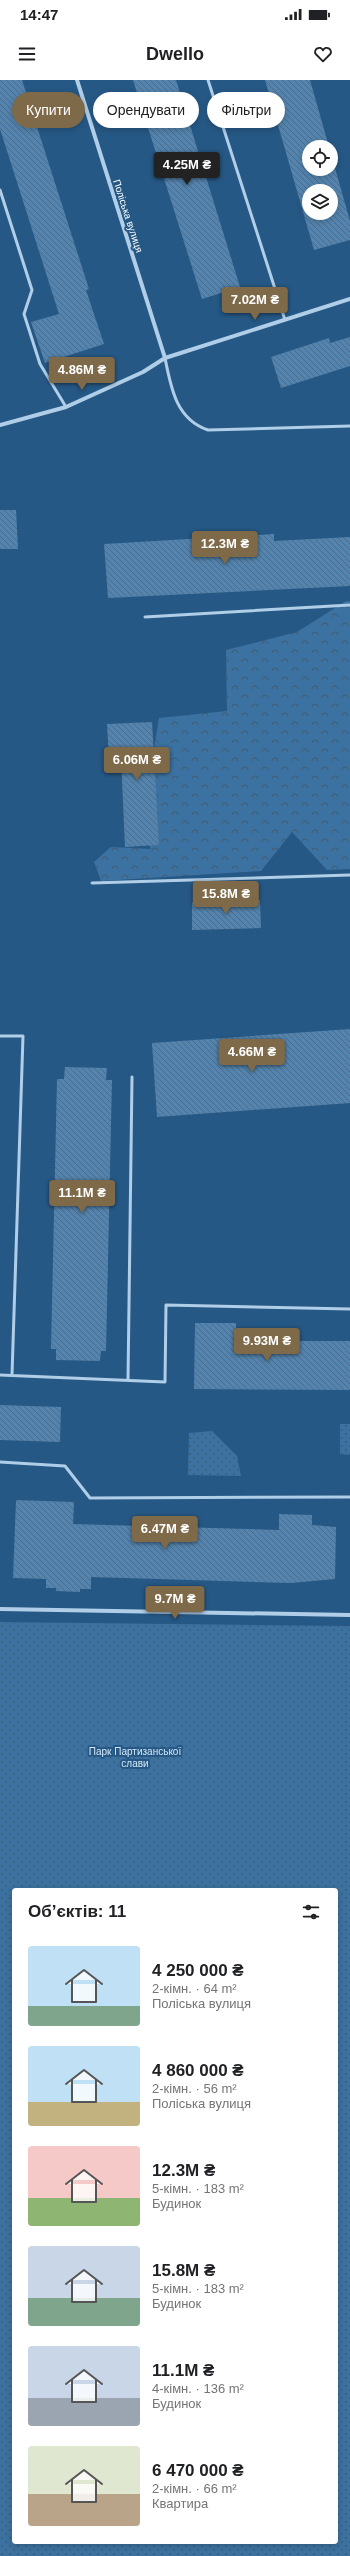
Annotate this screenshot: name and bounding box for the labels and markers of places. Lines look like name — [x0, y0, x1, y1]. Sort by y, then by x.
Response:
pin: 4.25M ₴ — [150, 152, 224, 186]
pin: 7.02M ₴ — [218, 287, 292, 321]
pin: 4.86M ₴ — [45, 357, 119, 391]
pin: 12.3M ₴ — [188, 531, 262, 565]
pin: 6.06M ₴ — [100, 747, 174, 781]
pin: 15.8M ₴ — [189, 881, 263, 915]
pin: 4.66M ₴ — [215, 1039, 289, 1073]
pin: 11.1M ₴ — [45, 1180, 119, 1214]
pin: 9.93M ₴ — [230, 1328, 304, 1362]
pin: 6.47M ₴ — [128, 1516, 202, 1550]
pin: 9.7M ₴ — [142, 1586, 208, 1620]

